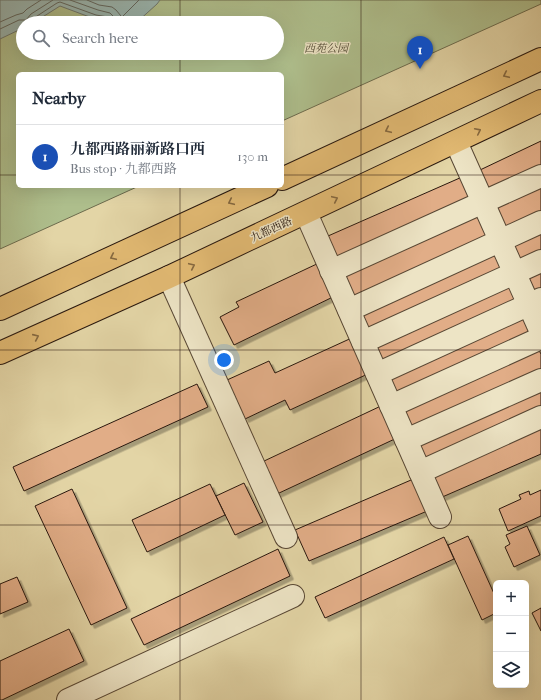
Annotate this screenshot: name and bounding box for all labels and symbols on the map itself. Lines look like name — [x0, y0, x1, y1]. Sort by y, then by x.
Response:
pin: 1 — [407, 36, 433, 69]
park label: 西苑公园 — [304, 42, 350, 55]
one-way arrow — [502, 71, 509, 79]
one-way arrow — [384, 125, 392, 133]
one-way arrow — [474, 128, 482, 136]
one-way arrow — [331, 196, 339, 204]
one-way arrow — [228, 197, 236, 205]
street label: 九都西路 — [249, 214, 294, 245]
one-way arrow — [110, 252, 118, 260]
one-way arrow — [188, 263, 196, 271]
one-way arrow — [31, 334, 39, 342]
your location — [214, 350, 234, 370]

